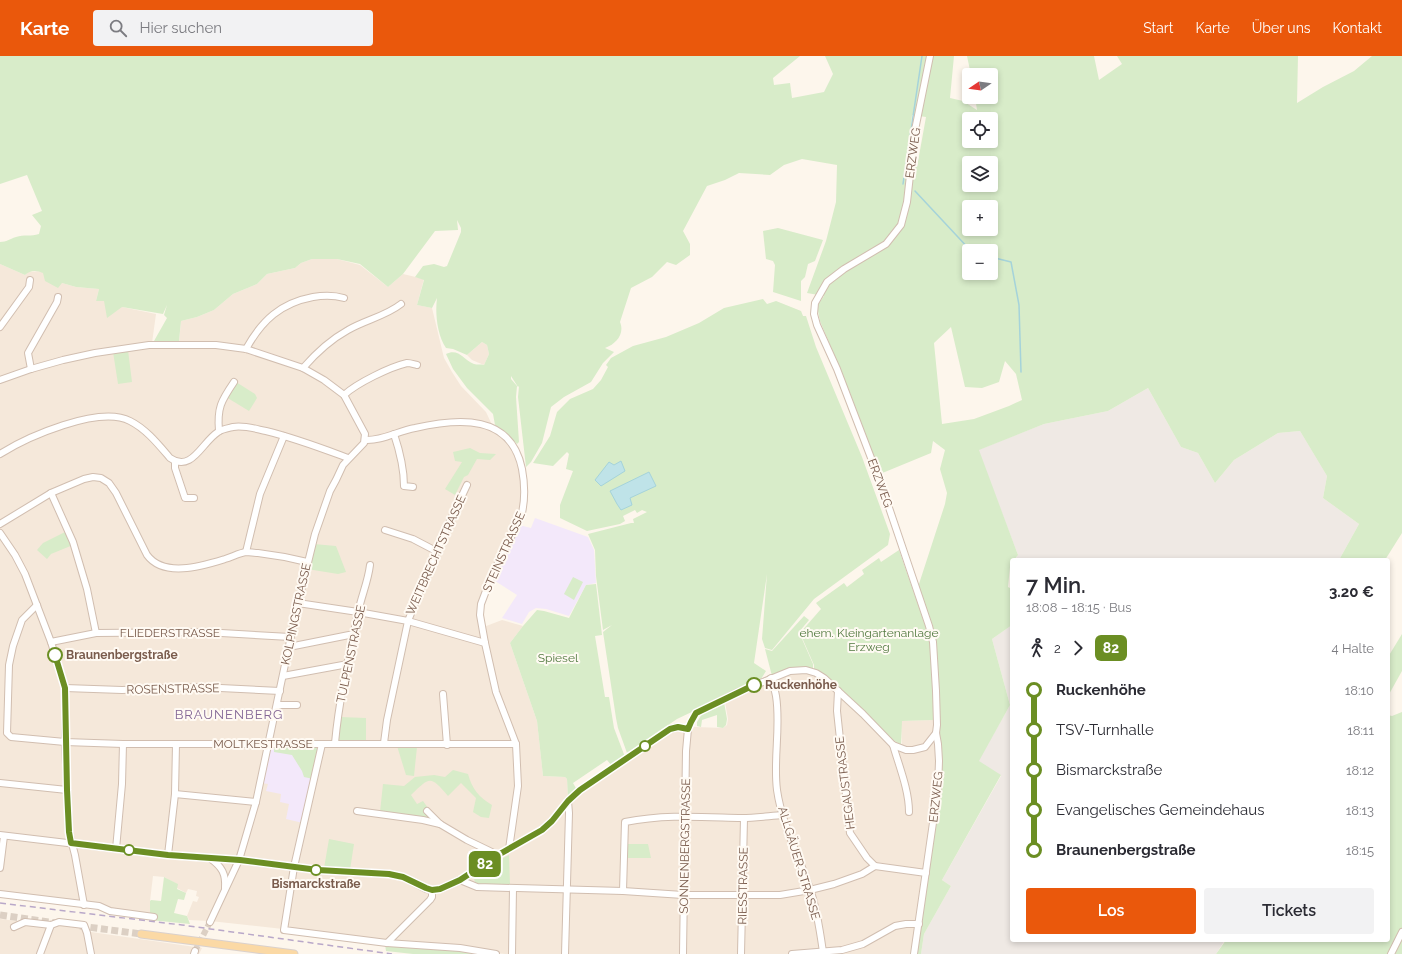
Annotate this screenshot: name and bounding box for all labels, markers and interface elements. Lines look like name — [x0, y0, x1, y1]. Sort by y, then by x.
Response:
search box — [93, 10, 373, 46]
text: Karte — [20, 17, 69, 39]
icon: search — [107, 17, 129, 39]
text: Hier suchen — [139, 19, 222, 37]
text: Start — [1143, 20, 1173, 36]
text: Karte — [1195, 20, 1230, 36]
text: Über uns — [1252, 20, 1311, 36]
text: Kontakt — [1333, 20, 1382, 36]
north arrow — [962, 68, 998, 104]
map controls — [962, 68, 998, 280]
button: locate — [962, 112, 998, 148]
street label: ERZWEG — [903, 127, 923, 179]
button: layers — [962, 156, 998, 192]
button: + — [962, 200, 998, 236]
button: − — [962, 244, 998, 280]
street label: ERZWEG — [865, 457, 895, 509]
street label: WEITBRECHTSTRASSE — [403, 493, 469, 617]
street label: STEINSTRASSE — [480, 510, 528, 594]
street label: KOLPINGSTRASSE — [278, 562, 314, 666]
text: 7 Min. — [1026, 572, 1086, 598]
text: 3.20 € — [1329, 583, 1374, 601]
text: 18:08 – 18:15 · Bus — [1026, 600, 1132, 615]
street label: TULPENSTRASSE — [334, 604, 368, 704]
street label: FLIEDERSTRASSE — [120, 626, 220, 640]
park label: ehem. Kleingartenanlage Erzweg — [800, 626, 939, 654]
icon: walk — [1026, 637, 1048, 659]
icon: forward — [1067, 637, 1089, 659]
text: 82 — [1103, 640, 1119, 656]
text: 2 — [1054, 641, 1061, 656]
text: 4 Halte — [1332, 641, 1374, 656]
marker: Braunenbergstraße — [47, 647, 63, 663]
place label: Braunenbergstraße — [66, 648, 178, 662]
park label: Spiesel — [538, 651, 579, 665]
marker: Ruckenhöhe — [746, 677, 762, 693]
place label: Ruckenhöhe — [765, 678, 837, 692]
street label: ROSENSTRASSE — [126, 681, 220, 697]
text: Ruckenhöhe — [1056, 681, 1146, 699]
text: 18:10 — [1345, 683, 1374, 698]
district label: BRAUNENBERG — [175, 707, 283, 722]
text: TSV-Turnhalle — [1056, 721, 1154, 739]
text: 18:11 — [1347, 723, 1374, 738]
street label: HEGAUSTRASSE — [832, 736, 858, 830]
street label: MOLTKESTRASSE — [213, 737, 313, 751]
unlabelled marker — [639, 740, 651, 752]
text: Bismarckstraße — [1056, 761, 1162, 779]
text: 18:12 — [1346, 763, 1374, 778]
street label: ERZWEG — [926, 771, 946, 823]
street label: SONNENBERGSTRASSE — [677, 778, 693, 914]
text: Evangelisches Gemeindehaus — [1056, 801, 1264, 819]
text: 18:13 — [1346, 803, 1374, 818]
street label: ALLGÄUER STRASSE — [775, 805, 823, 921]
text: Braunenbergstraße — [1056, 841, 1196, 859]
text: 18:15 — [1346, 843, 1374, 858]
unlabelled marker — [123, 844, 135, 856]
street label: RIESSTRASSE — [735, 847, 751, 925]
line badge: 82 — [467, 851, 503, 877]
text: 82 — [477, 856, 493, 872]
marker: Bismarckstraße — [310, 864, 322, 876]
place label: Bismarckstraße — [271, 877, 361, 891]
button: Los — [1026, 888, 1196, 934]
button: Tickets — [1204, 888, 1374, 934]

